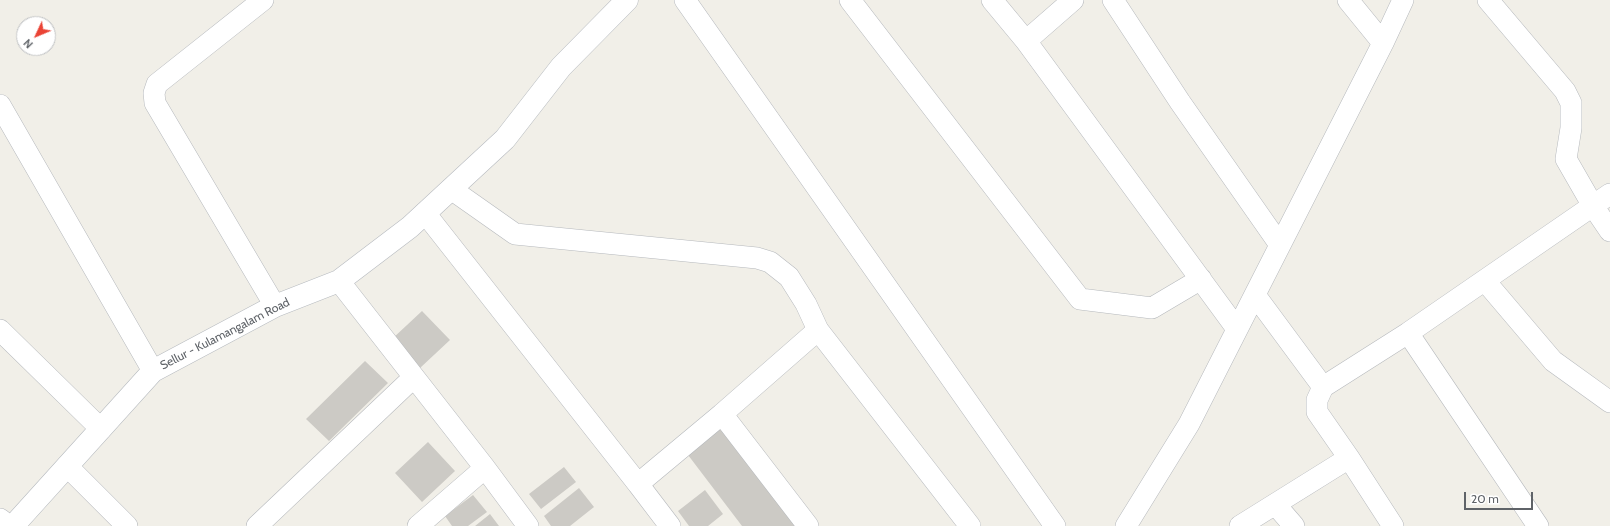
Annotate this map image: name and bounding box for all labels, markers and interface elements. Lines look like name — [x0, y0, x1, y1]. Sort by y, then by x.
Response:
north arrow — [16, 16, 56, 56]
text: N — [20, 36, 36, 51]
street label: Sellur - Kulamangalam Road — [158, 295, 292, 373]
scale bar — [1466, 484, 1535, 510]
text: 20 m — [1471, 491, 1499, 506]

